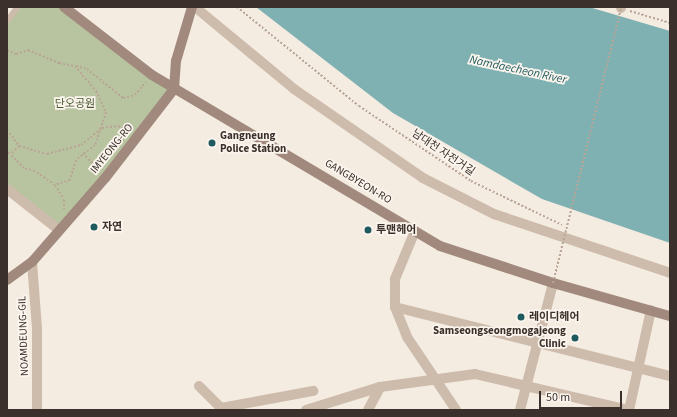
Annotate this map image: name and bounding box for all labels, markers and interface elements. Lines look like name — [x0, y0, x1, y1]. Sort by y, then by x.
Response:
water label: Namdaecheon River — [468, 53, 568, 87]
park label: 단오공원 — [55, 97, 95, 111]
street label: IMYEONG-RO — [88, 121, 136, 177]
street label: 남대천 자전거길 — [409, 127, 477, 179]
place label: Gangneung Police Station — [220, 130, 286, 156]
marker: Gangneung Police Station — [207, 138, 217, 148]
street label: GANGBYEON-RO — [322, 157, 394, 207]
place label: 자연 — [102, 220, 122, 234]
marker: 자연 — [89, 222, 99, 232]
place label: 투맨헤어 — [376, 223, 416, 237]
marker: 투맨헤어 — [363, 225, 373, 235]
street label: NOAMDEUNG-GIL — [16, 296, 32, 376]
place label: 레이디헤어 — [529, 310, 580, 324]
marker: 레이디헤어 — [516, 312, 526, 322]
place label: Samseongseongmogajeong Clinic — [433, 325, 566, 351]
marker: Samseongseongmogajeong Clinic — [569, 332, 581, 344]
scale bar — [541, 383, 624, 409]
text: 50 m — [546, 389, 570, 406]

